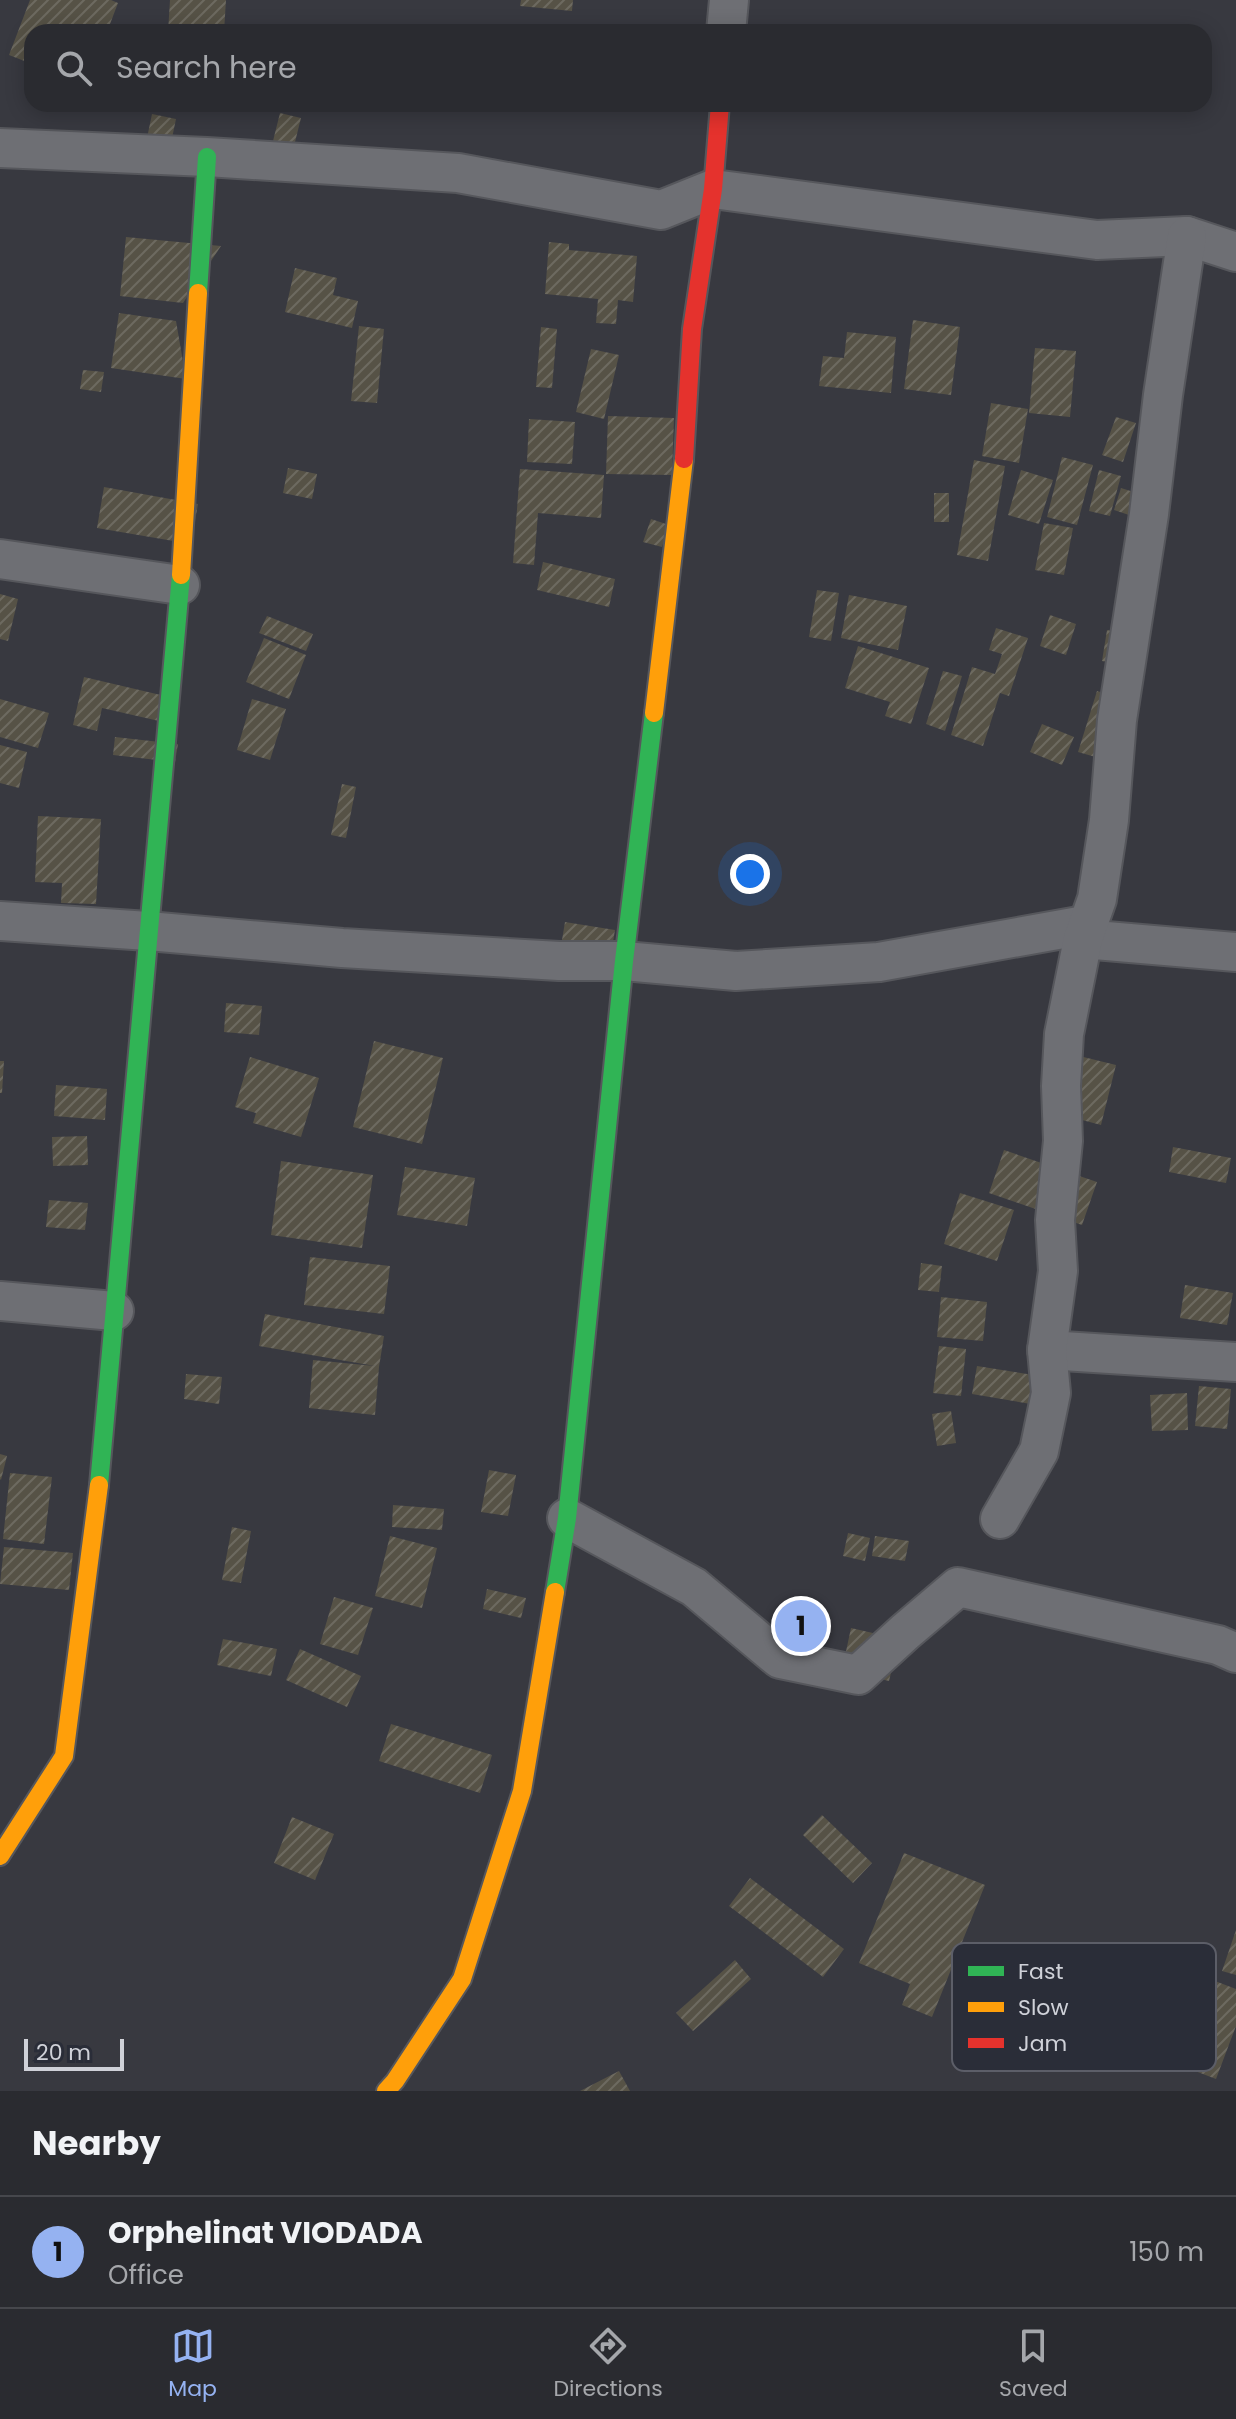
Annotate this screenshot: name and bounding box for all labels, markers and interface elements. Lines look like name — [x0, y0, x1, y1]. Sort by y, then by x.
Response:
search box — [24, 24, 1212, 112]
icon: search — [52, 46, 96, 90]
text: Search here — [116, 46, 297, 89]
your location — [730, 854, 770, 894]
pin: 1 — [775, 1596, 827, 1656]
legend — [952, 1943, 1216, 2071]
text: Fast — [1018, 1956, 1063, 1987]
text: Slow — [1018, 1992, 1068, 2023]
text: Jam — [1018, 2028, 1067, 2059]
scale bar — [24, 2035, 124, 2071]
text: 20 m — [36, 2037, 91, 2068]
text: Nearby — [32, 2119, 161, 2167]
text: Orphelinat VIODADA — [108, 2211, 423, 2254]
text: 1 — [53, 2234, 63, 2270]
text: 150 m — [1129, 2234, 1204, 2270]
text: Office — [108, 2257, 184, 2293]
tab: Map — [168, 2324, 217, 2405]
tab: Directions — [553, 2324, 663, 2405]
tab: Saved — [999, 2324, 1068, 2405]

